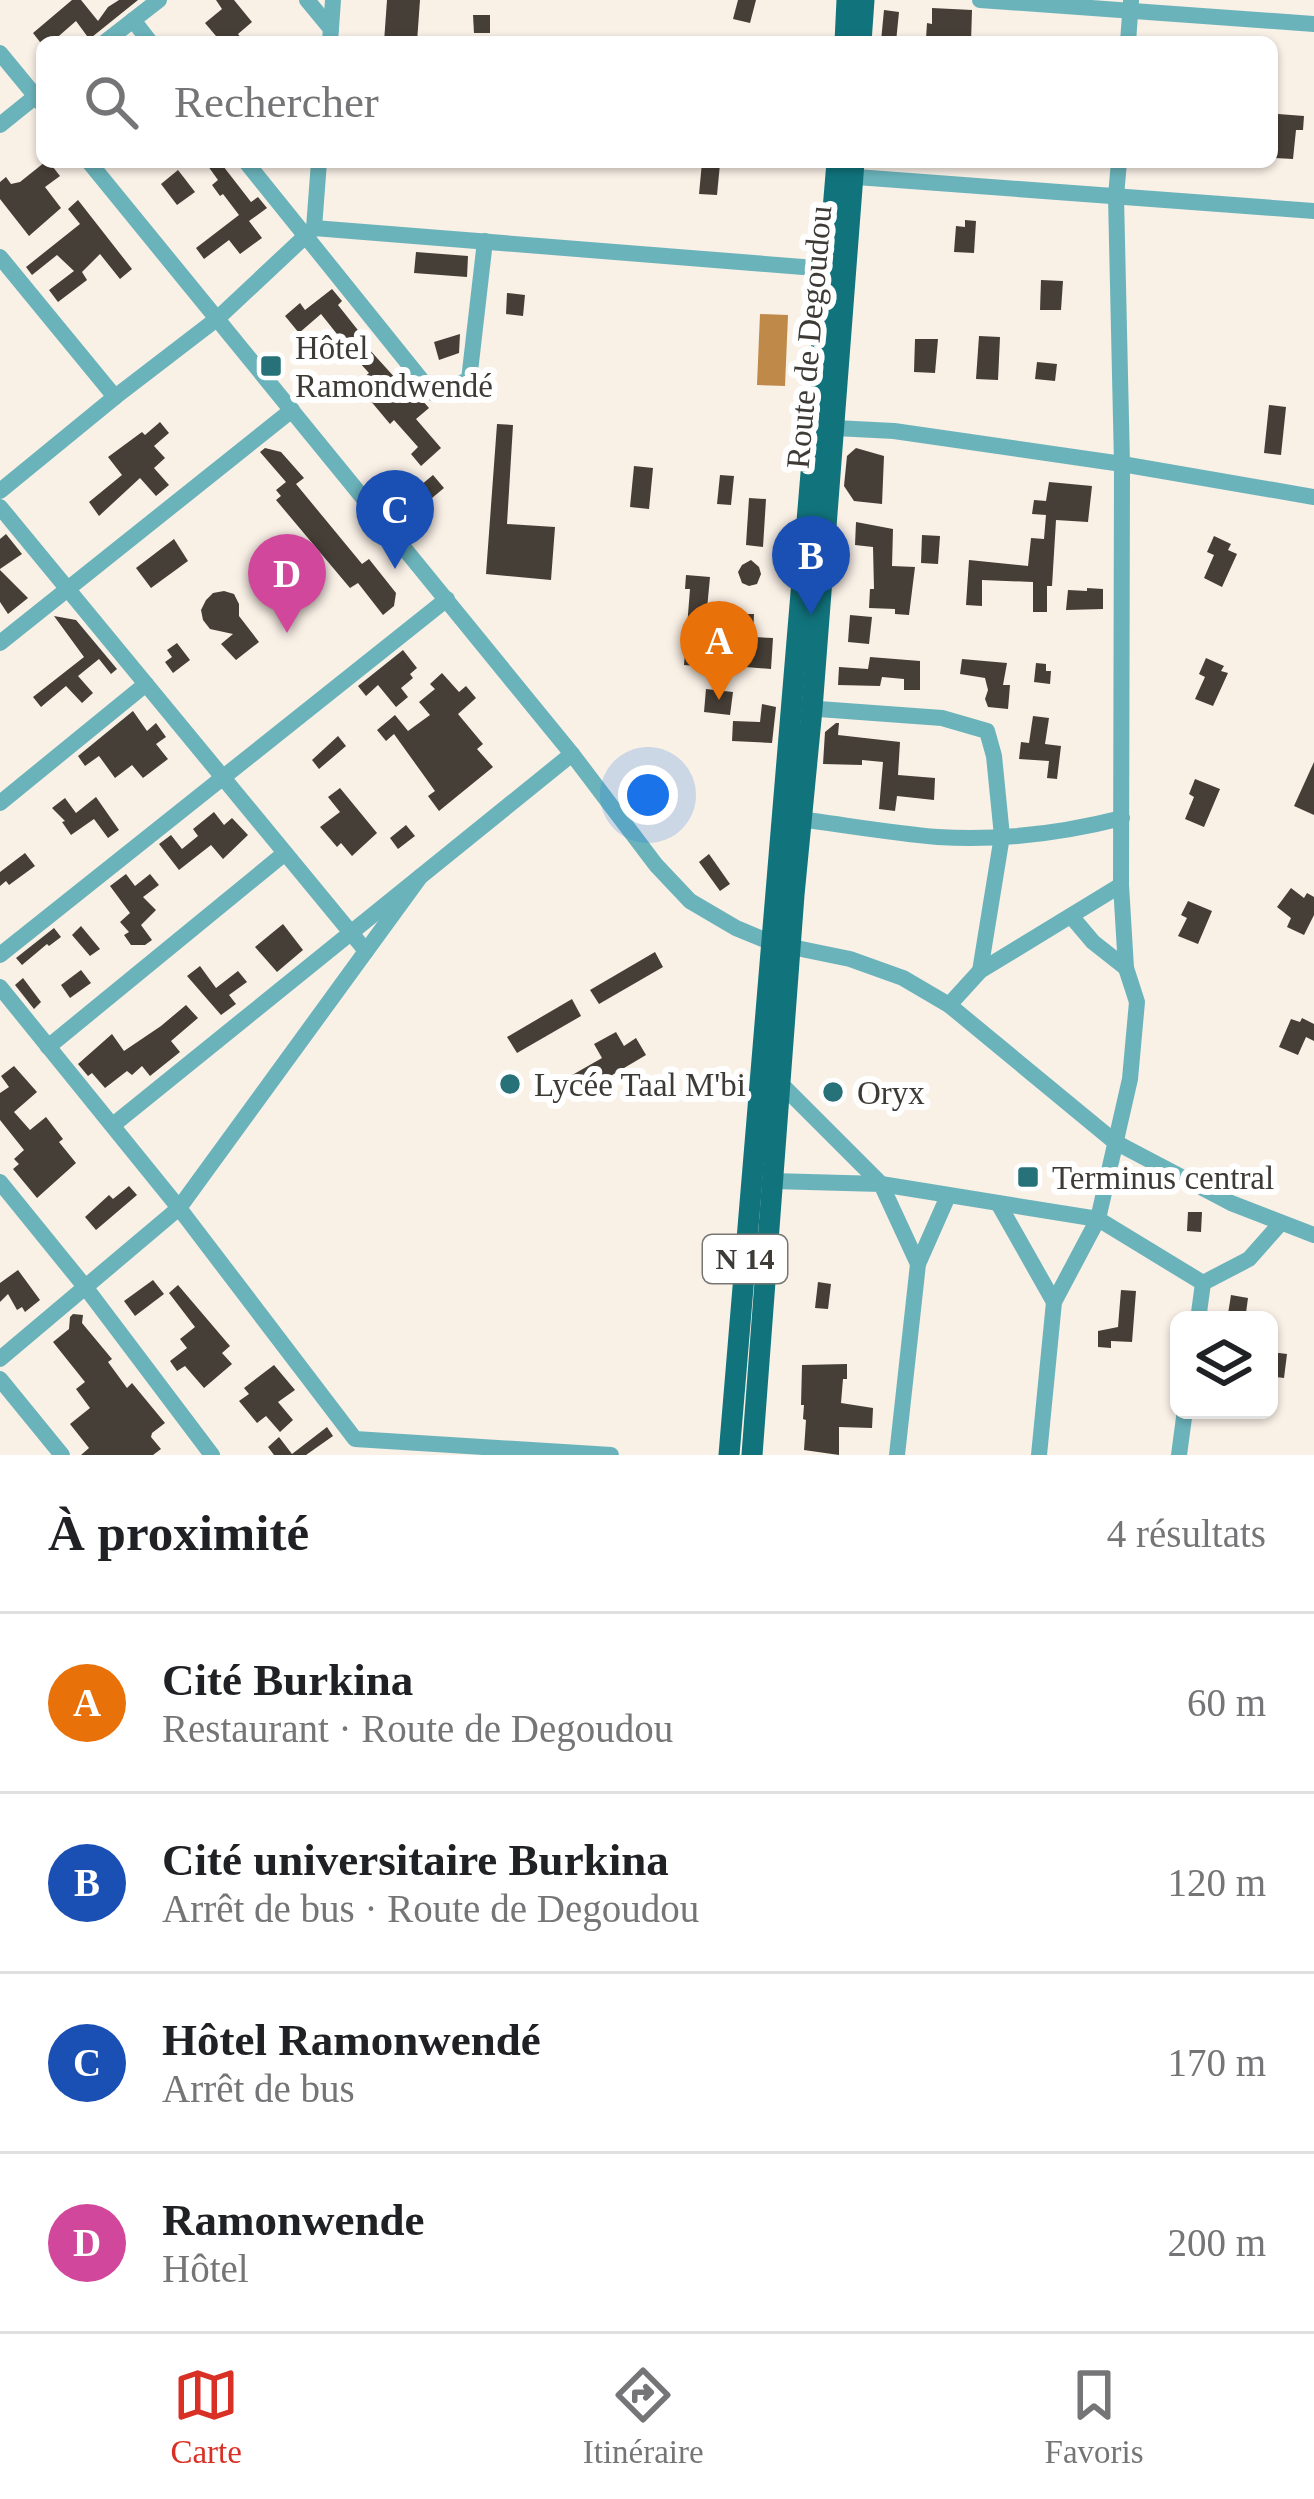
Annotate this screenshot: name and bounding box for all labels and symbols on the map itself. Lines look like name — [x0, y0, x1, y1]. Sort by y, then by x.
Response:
street label: Route de Degoudou — [780, 204, 838, 470]
place label: Hôtel Ramondwendé — [295, 330, 493, 404]
marker: Hôtel Ramondwendé — [258, 353, 284, 379]
pin: C — [356, 470, 434, 569]
pin: B — [772, 516, 850, 615]
pin: D — [248, 534, 326, 633]
pin: A — [680, 601, 758, 700]
your location — [618, 765, 678, 825]
place label: Lycée Taal M'bi — [534, 1067, 746, 1103]
marker: Lycée Taal M'bi — [497, 1071, 523, 1097]
place label: Oryx — [857, 1075, 925, 1111]
marker: Oryx — [820, 1079, 846, 1105]
place label: Terminus central — [1052, 1160, 1274, 1196]
marker: Terminus central — [1015, 1164, 1041, 1190]
road number: N 14 — [703, 1235, 787, 1283]

